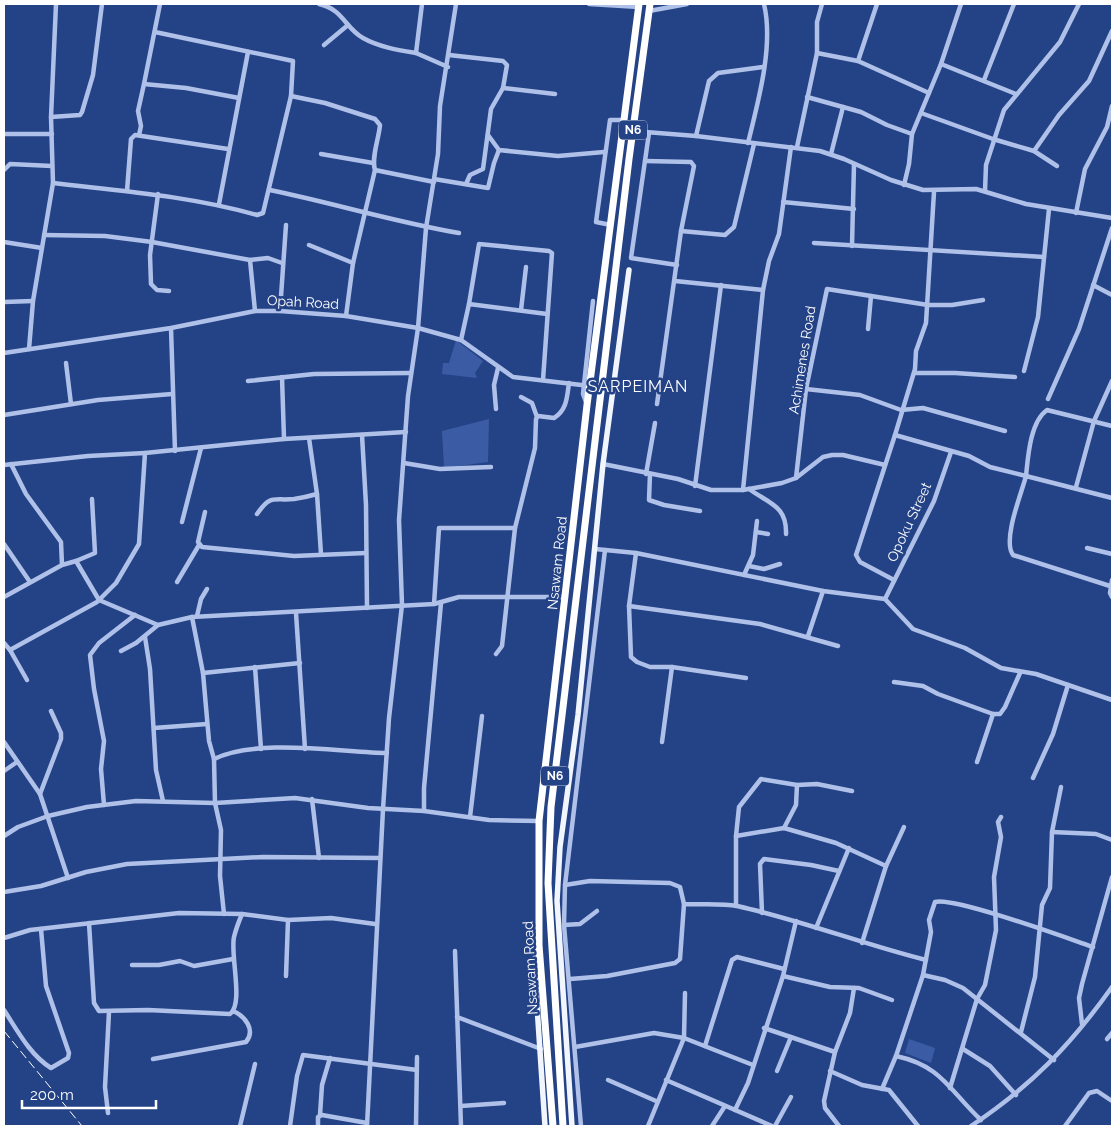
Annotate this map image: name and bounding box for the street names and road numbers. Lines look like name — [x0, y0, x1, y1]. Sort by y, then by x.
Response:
road number: N6 — [619, 120, 647, 140]
street label: Opah Road — [267, 292, 339, 312]
street label: Achimenes Road — [786, 305, 818, 415]
street label: Opoku Street — [884, 480, 934, 564]
street label: Nsawam Road — [544, 516, 570, 610]
road number: N6 — [541, 766, 569, 786]
street label: Nsawam Road — [520, 921, 540, 1015]

